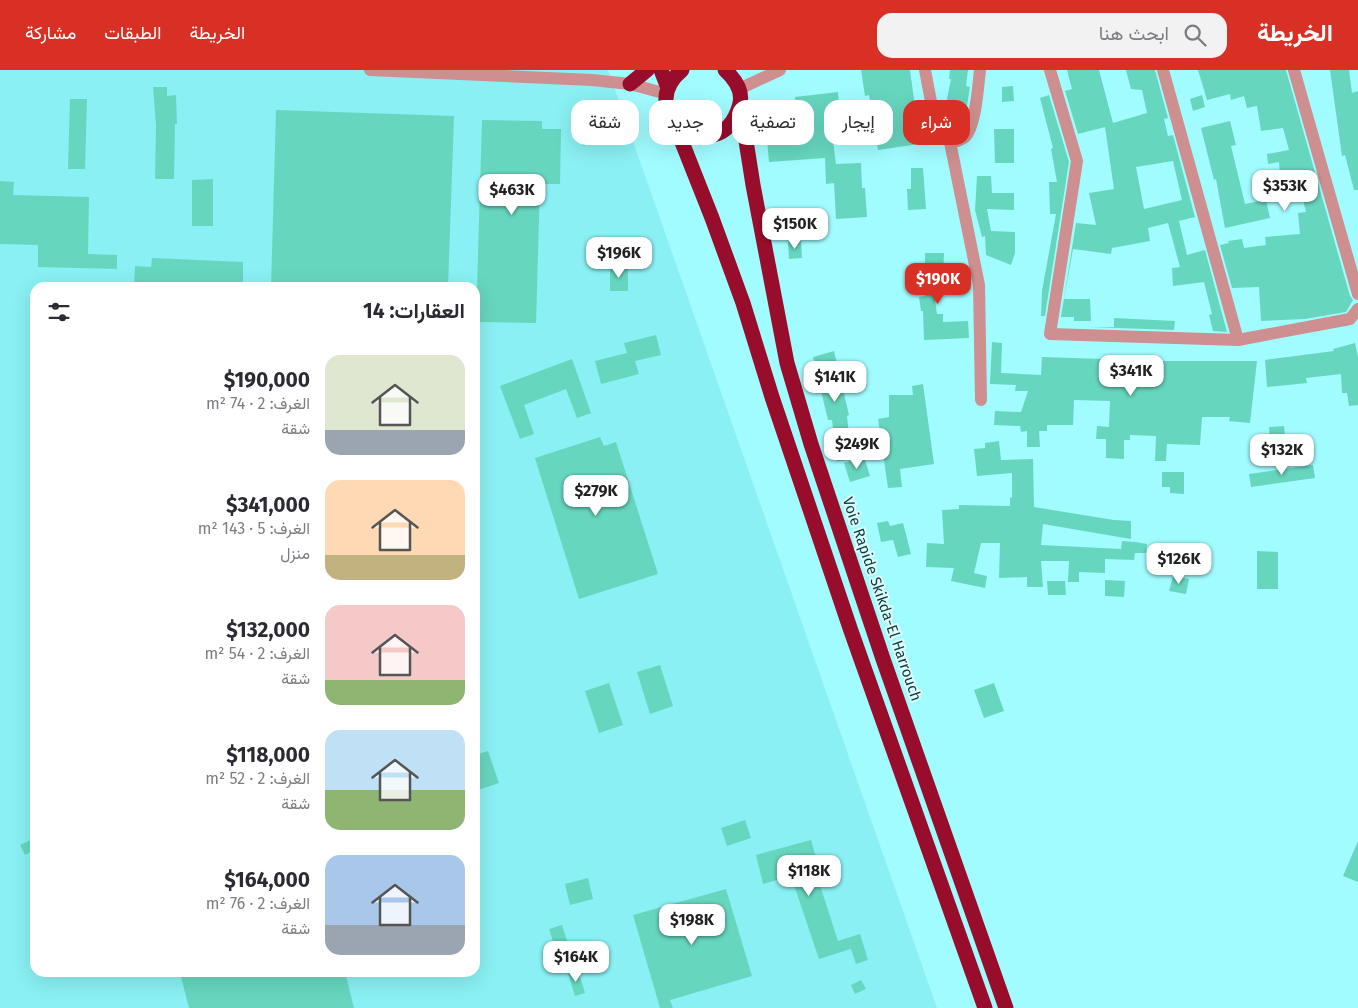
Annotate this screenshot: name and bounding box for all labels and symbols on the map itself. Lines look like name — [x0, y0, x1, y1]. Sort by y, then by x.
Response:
pin: $353K — [1250, 170, 1320, 212]
pin: $463K — [477, 174, 547, 216]
pin: $150K — [760, 208, 830, 250]
pin: $196K — [584, 236, 654, 279]
pin: $190K — [903, 262, 973, 305]
pin: $341K — [1096, 354, 1166, 397]
pin: $141K — [800, 360, 870, 403]
pin: $249K — [822, 428, 892, 470]
pin: $132K — [1247, 434, 1317, 476]
pin: $279K — [561, 474, 631, 517]
street label: Voie Rapide Skikda-El Harrouch — [839, 495, 925, 703]
pin: $126K — [1144, 542, 1214, 585]
pin: $118K — [774, 854, 844, 897]
pin: $198K — [657, 904, 727, 946]
pin: $164K — [541, 940, 611, 983]

